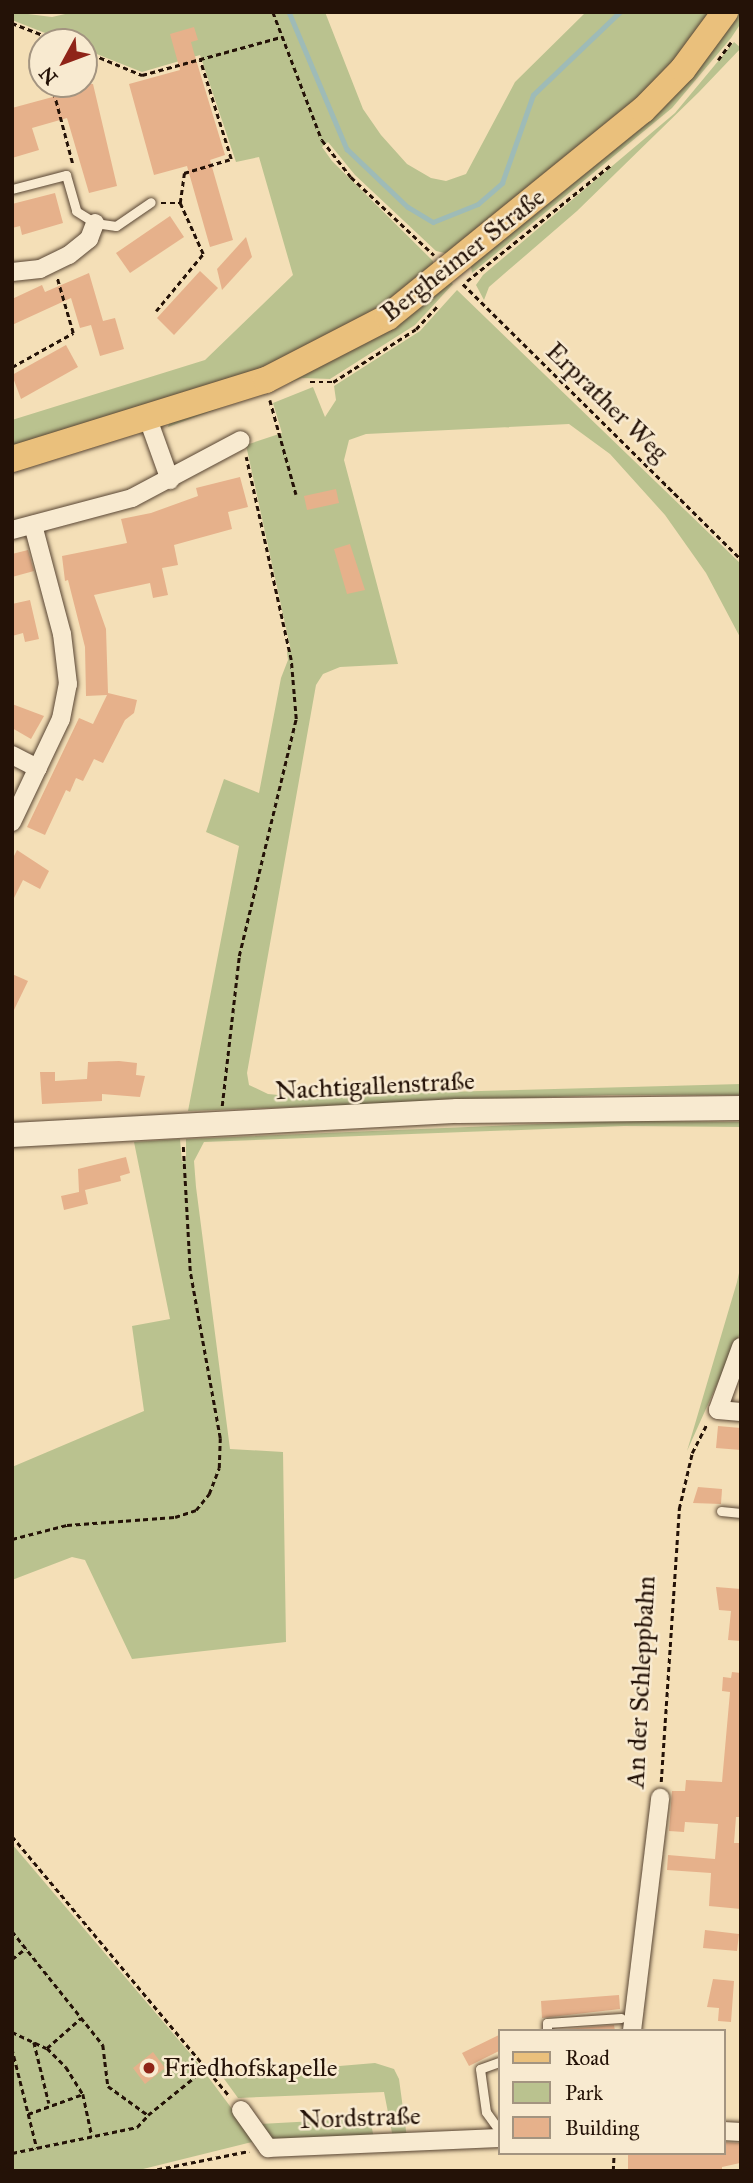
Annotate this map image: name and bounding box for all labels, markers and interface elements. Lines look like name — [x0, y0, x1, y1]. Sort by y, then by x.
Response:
north arrow — [28, 28, 98, 98]
text: N — [34, 62, 62, 89]
street label: Bergheimer Straße — [375, 181, 551, 329]
street label: Erprather Weg — [539, 336, 675, 468]
street label: Nachtigallenstraße — [274, 1065, 476, 1107]
street label: An der Schleppbahn — [620, 1575, 662, 1789]
legend — [498, 2029, 725, 2155]
text: Road — [565, 2045, 610, 2071]
place label: Friedhofskapelle — [163, 2052, 337, 2084]
marker: Friedhofskapelle — [141, 2060, 157, 2076]
text: Park — [565, 2080, 603, 2106]
street label: Nordstraße — [299, 2100, 421, 2136]
text: Building — [565, 2115, 639, 2141]

